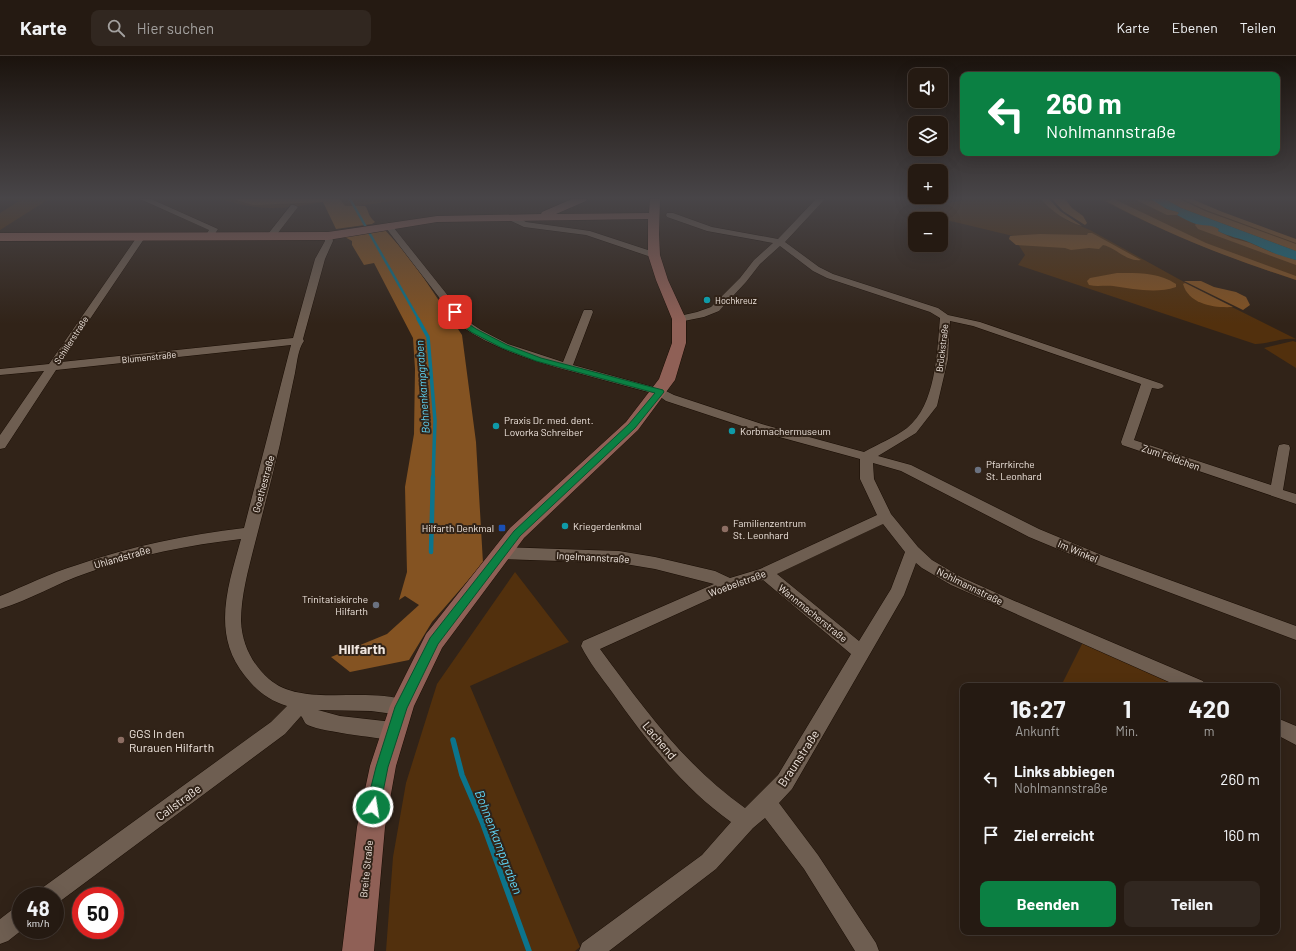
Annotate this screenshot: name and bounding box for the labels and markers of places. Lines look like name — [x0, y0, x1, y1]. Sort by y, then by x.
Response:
pin — [438, 295, 472, 329]
marker: Hochkreuz — [702, 295, 712, 305]
place label: Hochkreuz — [715, 295, 757, 306]
place label: Praxis Dr. med. dent. Lovorka Schreiber — [504, 414, 593, 438]
marker: Praxis Dr. med. dent. Lovorka Schreiber — [491, 421, 501, 431]
place label: Korbmachermuseum — [740, 425, 831, 437]
marker: Korbmachermuseum — [727, 426, 737, 436]
place label: Pfarrkirche St. Leonhard — [986, 458, 1042, 482]
marker: Pfarrkirche St. Leonhard — [973, 465, 983, 475]
place label: Familienzentrum St. Leonhard — [733, 517, 806, 541]
place label: Kriegerdenkmal — [573, 520, 642, 532]
marker: Kriegerdenkmal — [560, 521, 570, 531]
place label: Hilfarth Denkmal — [422, 522, 494, 534]
marker: Hilfarth Denkmal — [497, 523, 507, 533]
marker: Familienzentrum St. Leonhard — [720, 524, 730, 534]
place label: Trinitatiskirche Hilfarth — [302, 593, 368, 617]
marker: Trinitatiskirche Hilfarth — [371, 600, 381, 610]
place label: GGS In den Rurauen Hilfarth — [129, 726, 214, 754]
marker: GGS In den Rurauen Hilfarth — [116, 735, 126, 745]

